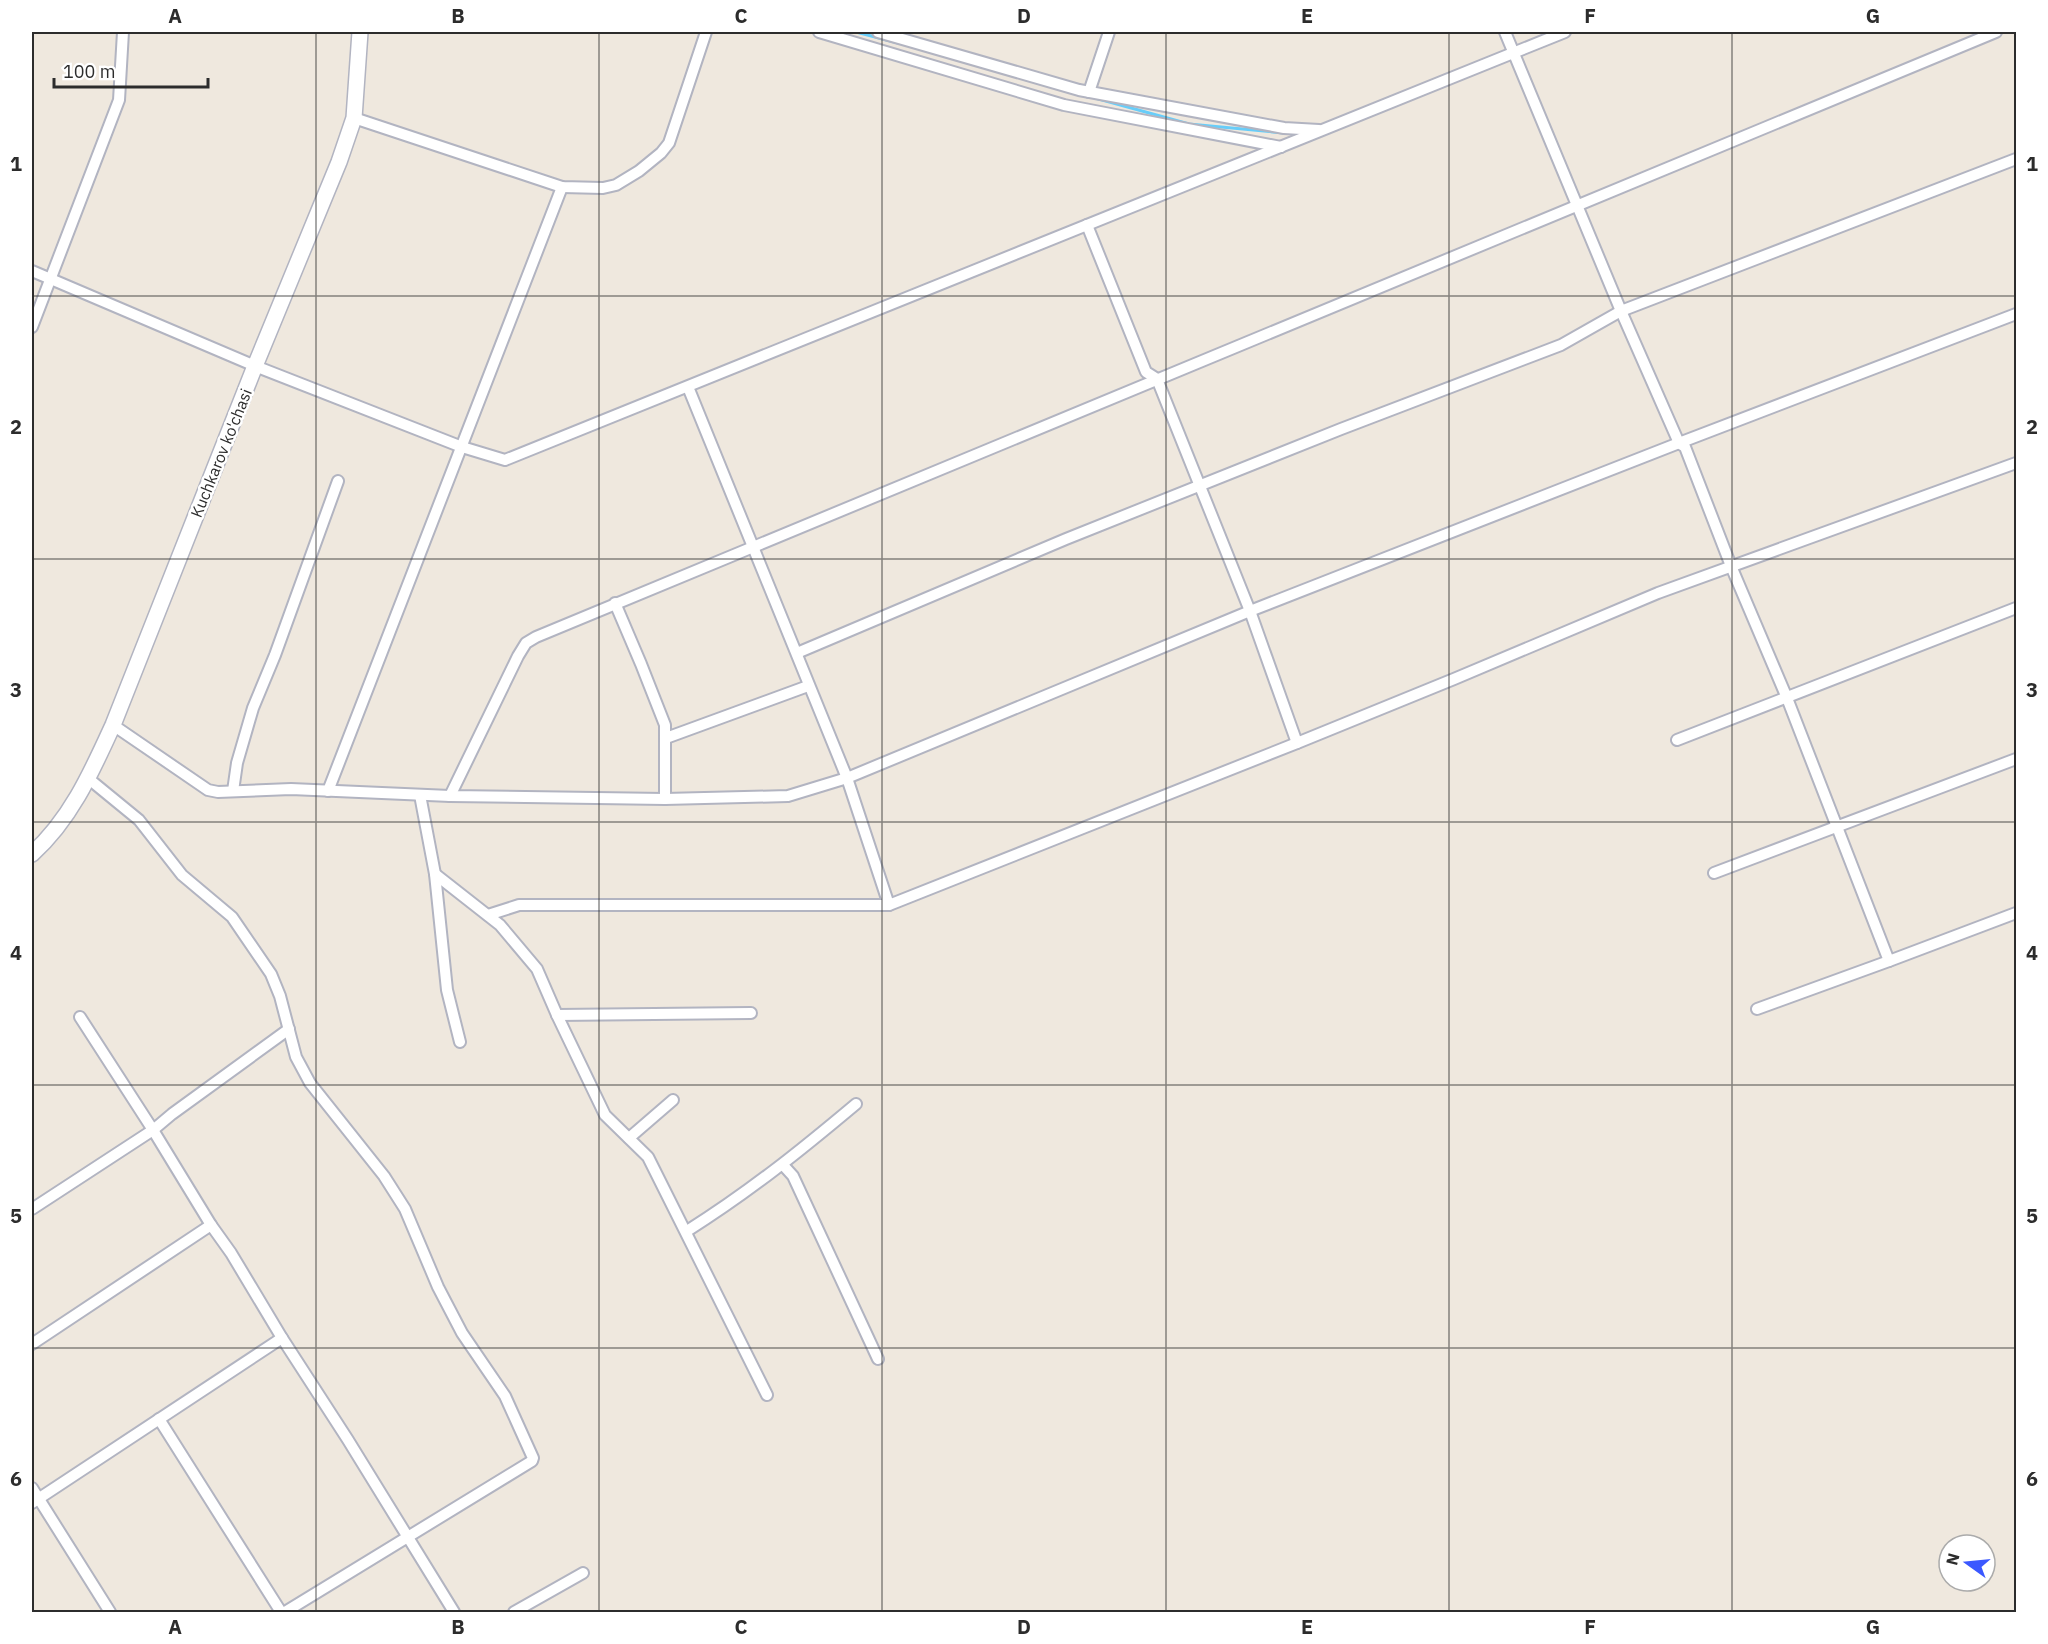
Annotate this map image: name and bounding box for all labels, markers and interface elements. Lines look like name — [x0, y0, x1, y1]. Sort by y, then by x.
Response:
text: A — [168, 2, 182, 29]
text: B — [451, 2, 465, 29]
text: C — [734, 2, 748, 29]
text: D — [1017, 2, 1031, 29]
text: E — [1301, 2, 1313, 29]
text: F — [1584, 2, 1596, 29]
text: G — [1866, 2, 1880, 29]
scale bar — [54, 51, 208, 89]
text: 100 m — [63, 60, 115, 83]
text: 1 — [10, 150, 22, 177]
text: 1 — [2026, 150, 2038, 177]
street label: Kuchkarov ko'chasi — [186, 386, 256, 520]
text: 2 — [10, 413, 22, 440]
text: 2 — [2026, 413, 2038, 440]
text: 3 — [10, 676, 22, 703]
text: 3 — [2026, 676, 2038, 703]
text: 4 — [10, 939, 22, 966]
text: 4 — [2026, 939, 2038, 966]
text: 5 — [10, 1202, 22, 1229]
text: 5 — [2026, 1202, 2038, 1229]
text: 6 — [10, 1465, 22, 1492]
text: 6 — [2026, 1465, 2038, 1492]
north arrow — [1937, 1533, 1997, 1593]
text: N — [1941, 1551, 1964, 1567]
text: A — [168, 1613, 182, 1640]
text: B — [451, 1613, 465, 1640]
text: C — [734, 1613, 748, 1640]
text: D — [1017, 1613, 1031, 1640]
text: E — [1301, 1613, 1313, 1640]
text: F — [1584, 1613, 1596, 1640]
text: G — [1866, 1613, 1880, 1640]

